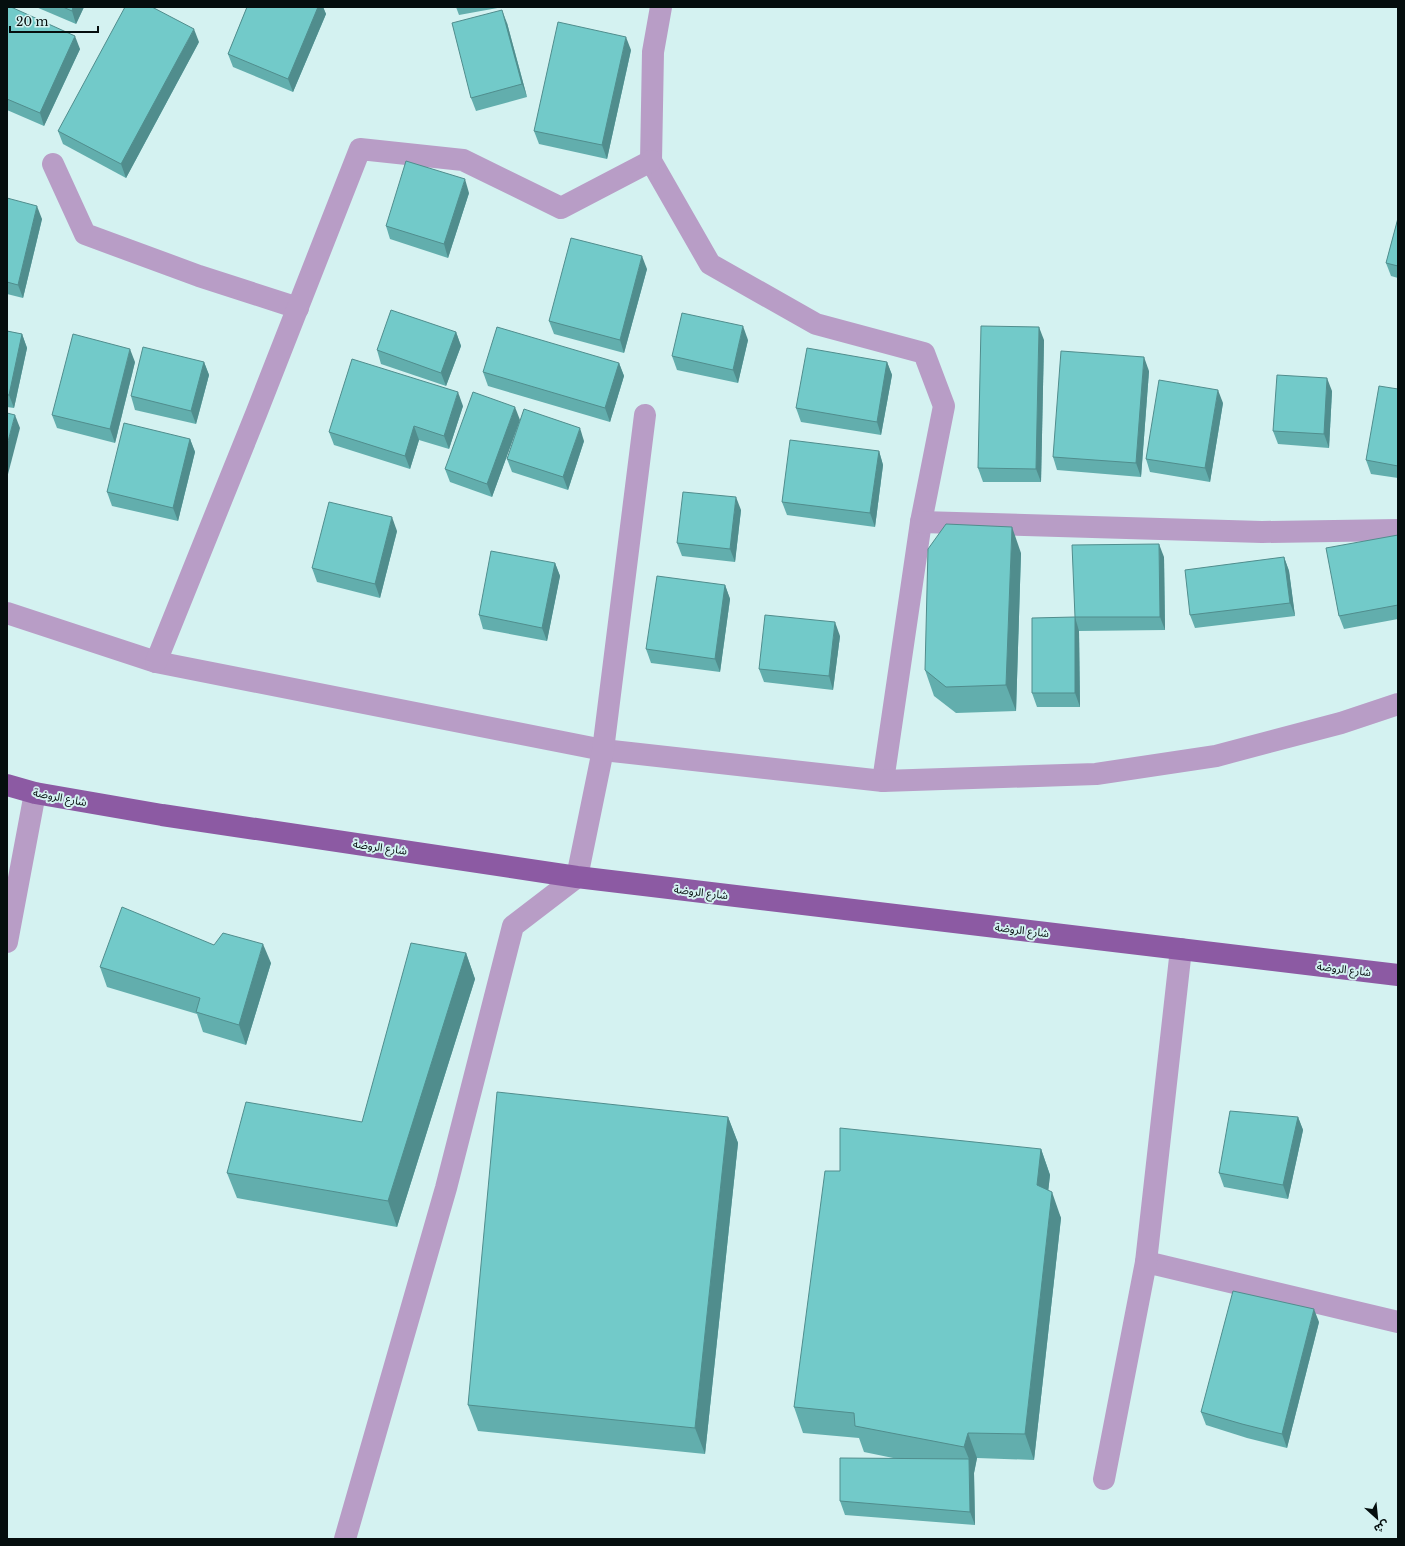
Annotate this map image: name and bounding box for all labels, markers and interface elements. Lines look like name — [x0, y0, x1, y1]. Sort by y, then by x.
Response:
scale bar — [10, 8, 98, 34]
text: 20 m — [16, 14, 48, 29]
street label: شارع الروضة — [32, 785, 89, 810]
street label: شارع الروضة — [352, 836, 408, 859]
street label: شارع الروضة — [673, 882, 729, 903]
street label: شارع الروضة — [994, 920, 1050, 941]
street label: شارع الروضة — [1316, 959, 1372, 980]
north arrow — [1357, 1498, 1397, 1538]
text: ش — [1372, 1517, 1391, 1537]

